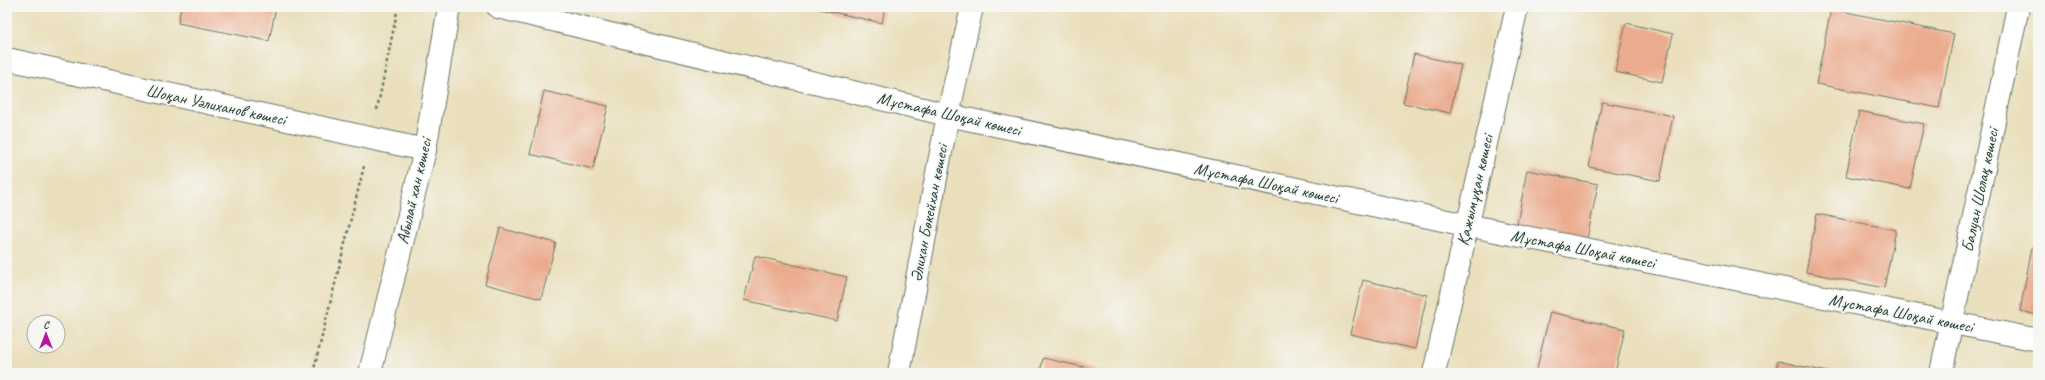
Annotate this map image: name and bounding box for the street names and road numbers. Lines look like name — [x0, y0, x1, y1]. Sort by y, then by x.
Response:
street label: Шоқан Уәлиханов көшесі — [144, 80, 290, 130]
street label: Мұстафа Шоқай көшесі — [875, 87, 1025, 141]
street label: Балуан Шолақ көшесі — [1957, 124, 2004, 254]
street label: Қажымұқан көшесі — [1452, 131, 1498, 248]
street label: Абылай хан көшесі — [392, 134, 437, 246]
street label: Әлихан Бөкейхан көшесі — [905, 141, 953, 283]
street label: Мұстафа Шоқай көшесі — [1192, 157, 1342, 209]
street label: Мұстафа Шоқай көшесі — [1509, 225, 1659, 274]
street label: Мұстафа Шоқай көшесі — [1827, 289, 1977, 338]

